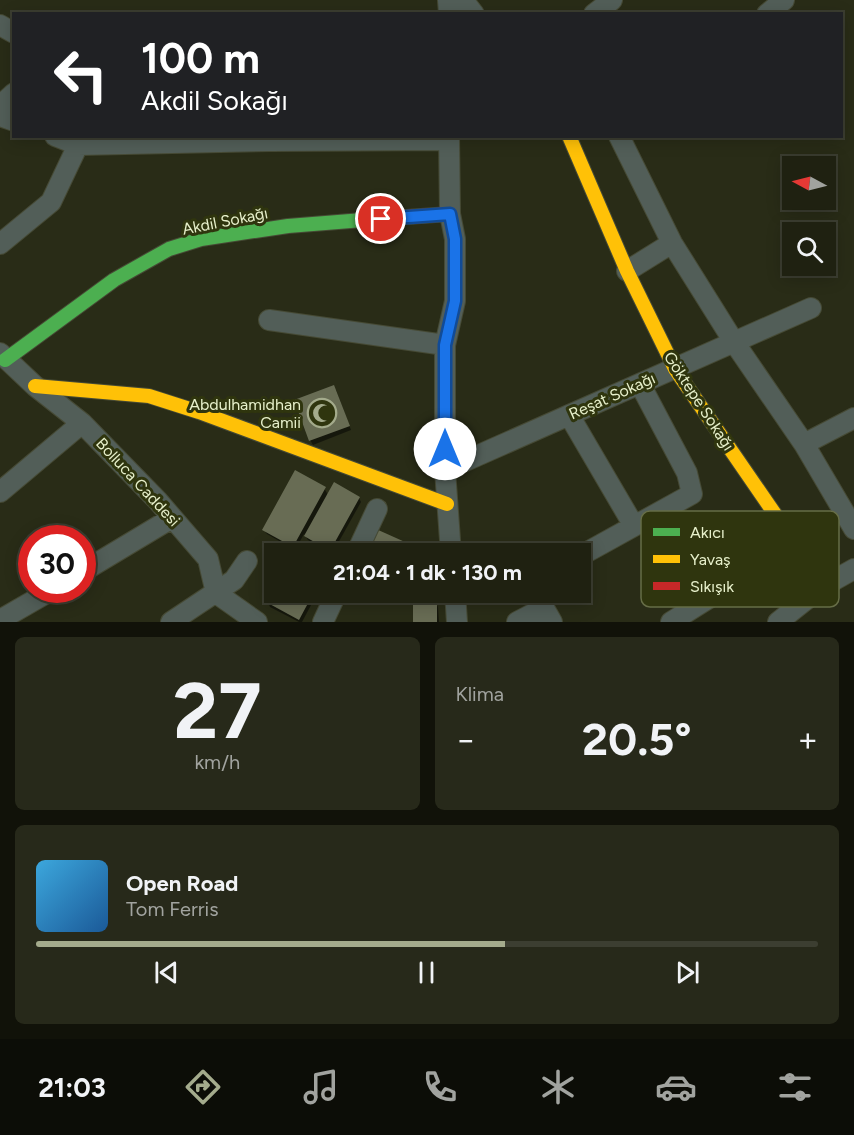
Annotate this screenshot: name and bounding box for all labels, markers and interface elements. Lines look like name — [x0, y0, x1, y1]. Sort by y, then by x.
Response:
text: 100 m — [141, 33, 260, 84]
icon: left — [42, 36, 120, 114]
text: Akdil Sokağı — [141, 84, 288, 117]
north arrow — [782, 156, 836, 210]
map controls — [782, 156, 836, 276]
pin — [355, 193, 406, 244]
icon: arrive — [364, 202, 397, 235]
street label: Akdil Sokağı — [181, 203, 269, 239]
button: search — [782, 222, 836, 276]
street label: Göktepe Sokağı — [660, 348, 738, 454]
street label: Reşat Sokağı — [566, 369, 658, 423]
place label: Abdulhamidhan Camii — [189, 395, 301, 432]
mosque icon: Abdulhamidhan Camii — [306, 397, 338, 429]
position arrow — [413, 417, 477, 481]
street label: Bolluca Caddesi — [92, 434, 184, 530]
legend — [641, 511, 839, 607]
text: Akıcı — [690, 523, 725, 542]
speed limit sign: 30 — [18, 525, 96, 603]
text: Yavaş — [690, 550, 731, 569]
text: 21:04 · 1 dk · 130 m — [333, 559, 522, 586]
text: Sıkışık — [690, 577, 734, 596]
text: 27 — [173, 664, 262, 758]
text: Klima — [456, 682, 504, 706]
text: 20.5° — [582, 712, 692, 766]
text: − — [456, 720, 476, 759]
text: + — [797, 720, 818, 759]
text: km/h — [194, 750, 240, 774]
text: Open Road — [126, 870, 238, 897]
text: Tom Ferris — [126, 897, 219, 921]
icon: previous — [150, 956, 183, 989]
icon: pause — [410, 956, 443, 989]
icon: next — [671, 956, 704, 989]
icon: directions — [182, 1066, 224, 1108]
icon: music — [300, 1066, 342, 1108]
icon: phone — [419, 1066, 461, 1108]
icon: climate — [537, 1066, 579, 1108]
icon: car — [655, 1066, 697, 1108]
icon: filters — [774, 1066, 816, 1108]
text: 21:03 — [38, 1071, 106, 1104]

